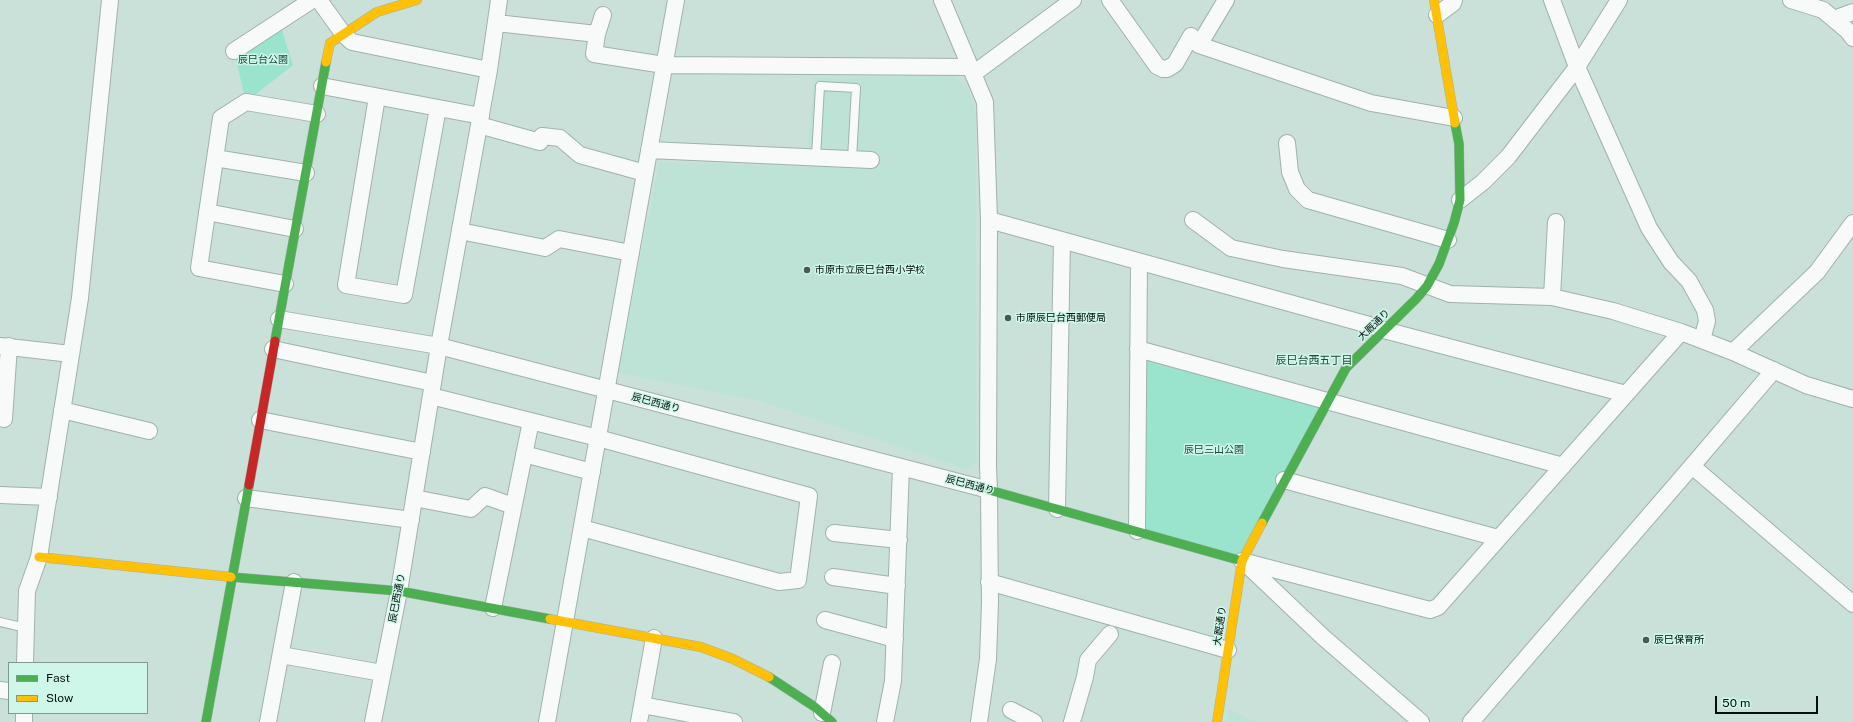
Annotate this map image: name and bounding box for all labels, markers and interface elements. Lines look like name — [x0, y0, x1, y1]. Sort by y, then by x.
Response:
park label: 辰巳台公園 — [238, 54, 288, 66]
place label: 市原市立辰巳台西小学校 — [815, 264, 925, 276]
marker: 市原市立辰巳台西小学校 — [802, 265, 812, 275]
street label: 大厩通り — [1355, 307, 1393, 343]
place label: 市原辰巳台西郵便局 — [1016, 312, 1106, 324]
marker: 市原辰巳台西郵便局 — [1003, 313, 1013, 323]
district label: 辰巳台西五丁目 — [1276, 354, 1352, 368]
street label: 辰巳西通り — [630, 391, 682, 415]
park label: 辰巳三山公園 — [1184, 444, 1244, 456]
street label: 辰巳西通り — [944, 473, 996, 497]
street label: 辰巳西通り — [386, 572, 408, 624]
street label: 大厩通り — [1211, 605, 1229, 647]
place label: 辰巳保育所 — [1654, 634, 1704, 646]
marker: 辰巳保育所 — [1641, 635, 1651, 645]
legend — [8, 662, 148, 714]
text: Fast — [46, 671, 70, 685]
scale bar — [1717, 688, 1820, 714]
text: Slow — [46, 691, 73, 705]
text: 50 m — [1722, 696, 1750, 710]

